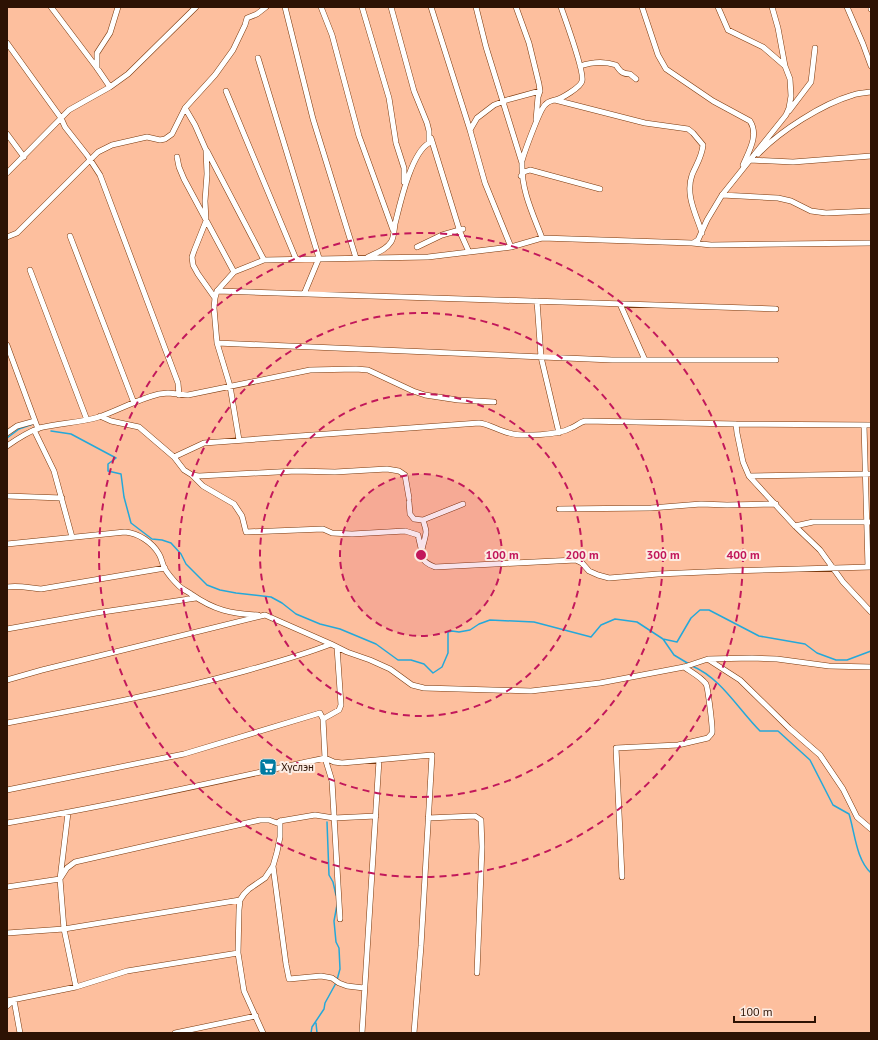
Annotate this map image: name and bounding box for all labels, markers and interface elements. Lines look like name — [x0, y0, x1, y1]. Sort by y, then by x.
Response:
text: 100 m — [485, 547, 519, 562]
text: 200 m — [565, 547, 599, 562]
text: 300 m — [646, 547, 680, 562]
text: 400 m — [726, 547, 760, 562]
centre of rings — [414, 548, 428, 562]
supermarket icon: Хүслэн — [258, 757, 278, 777]
place label: Хүслэн — [281, 760, 314, 774]
scale bar — [734, 998, 815, 1024]
text: 100 m — [740, 1004, 773, 1019]

